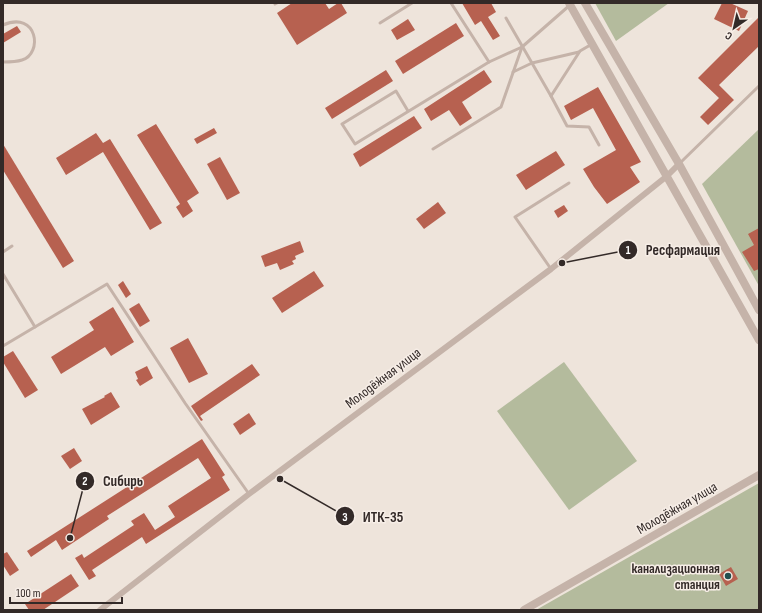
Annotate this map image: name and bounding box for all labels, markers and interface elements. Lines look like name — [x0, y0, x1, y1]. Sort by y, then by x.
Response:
north arrow — [714, 8, 754, 48]
text: С — [722, 29, 735, 43]
callout: Ресфармация — [618, 236, 729, 263]
text: Ресфармация — [646, 241, 720, 260]
text: 1 — [626, 243, 631, 258]
street label: Молодёжная улица — [342, 344, 424, 412]
callout: Сибирь — [75, 467, 151, 494]
text: Сибирь — [103, 472, 143, 491]
text: 2 — [82, 474, 88, 489]
street label: Молодёжная улица — [634, 478, 720, 538]
callout: ИТК-35 — [335, 503, 411, 530]
text: ИТК-35 — [363, 508, 404, 527]
text: 3 — [342, 510, 348, 525]
place label: канализационная станция — [631, 560, 720, 593]
marker: канализационная станция — [723, 571, 733, 581]
scale bar — [10, 579, 122, 605]
text: 100 m — [16, 586, 41, 601]

